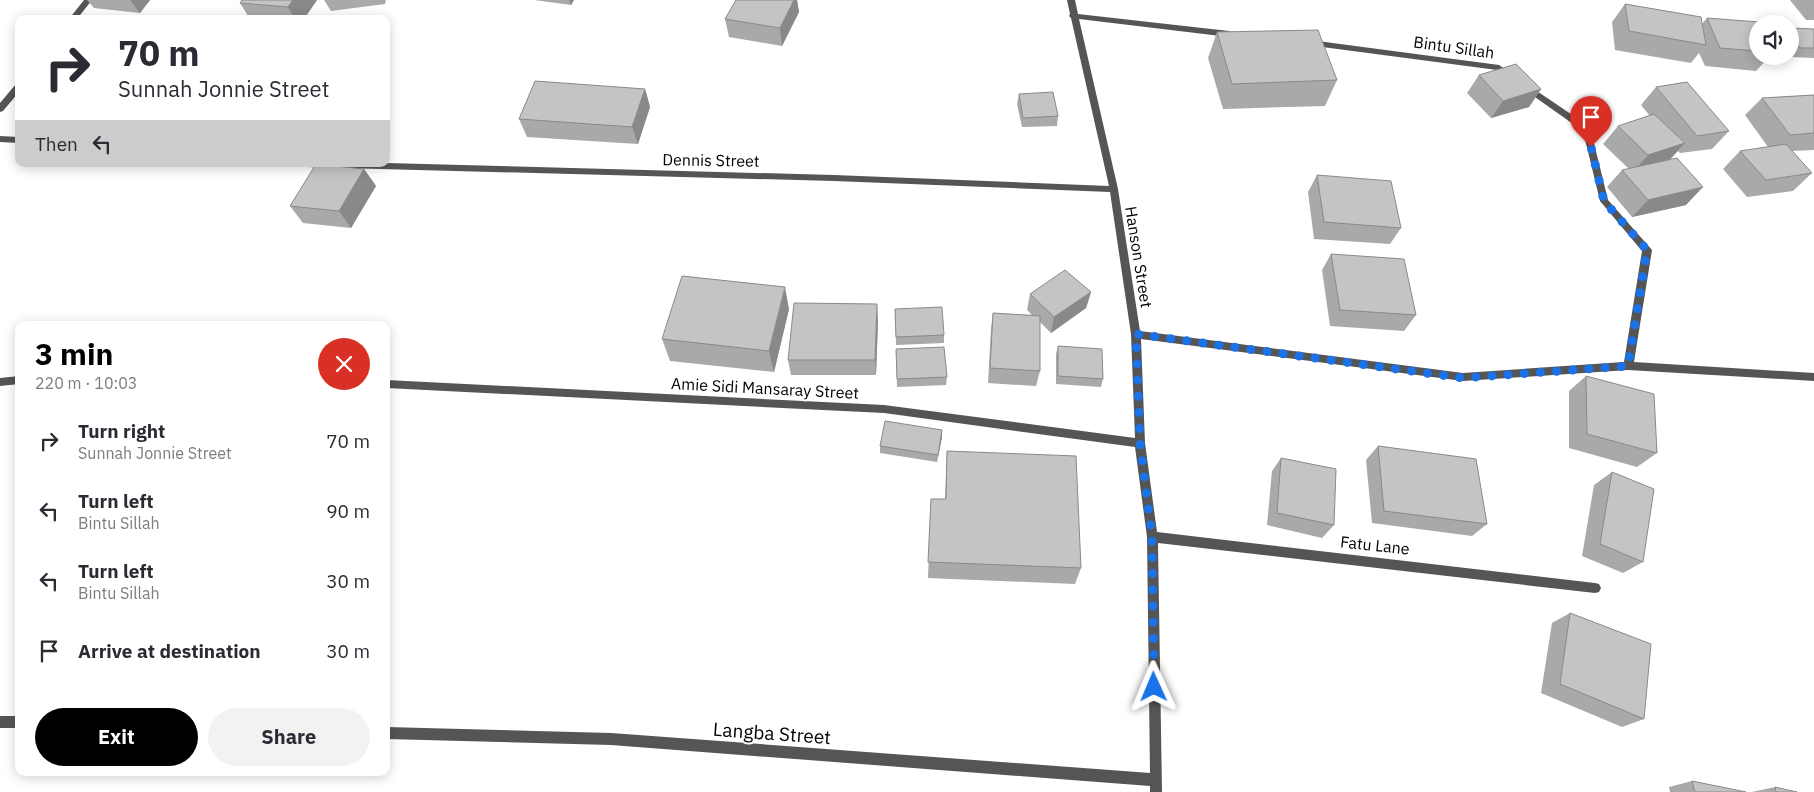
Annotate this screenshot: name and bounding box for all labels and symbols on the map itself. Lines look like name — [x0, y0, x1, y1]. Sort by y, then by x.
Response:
street label: Bintu Sillah — [1412, 31, 1496, 63]
pin — [1570, 96, 1612, 147]
street label: Dennis Street — [662, 149, 760, 171]
street label: Hanson Street — [1121, 205, 1157, 309]
street label: Amie Sidi Mansaray Street — [671, 373, 859, 403]
street label: Fatu Lane — [1339, 531, 1411, 559]
position arrow — [1127, 660, 1179, 712]
street label: Langba Street — [712, 717, 832, 749]

